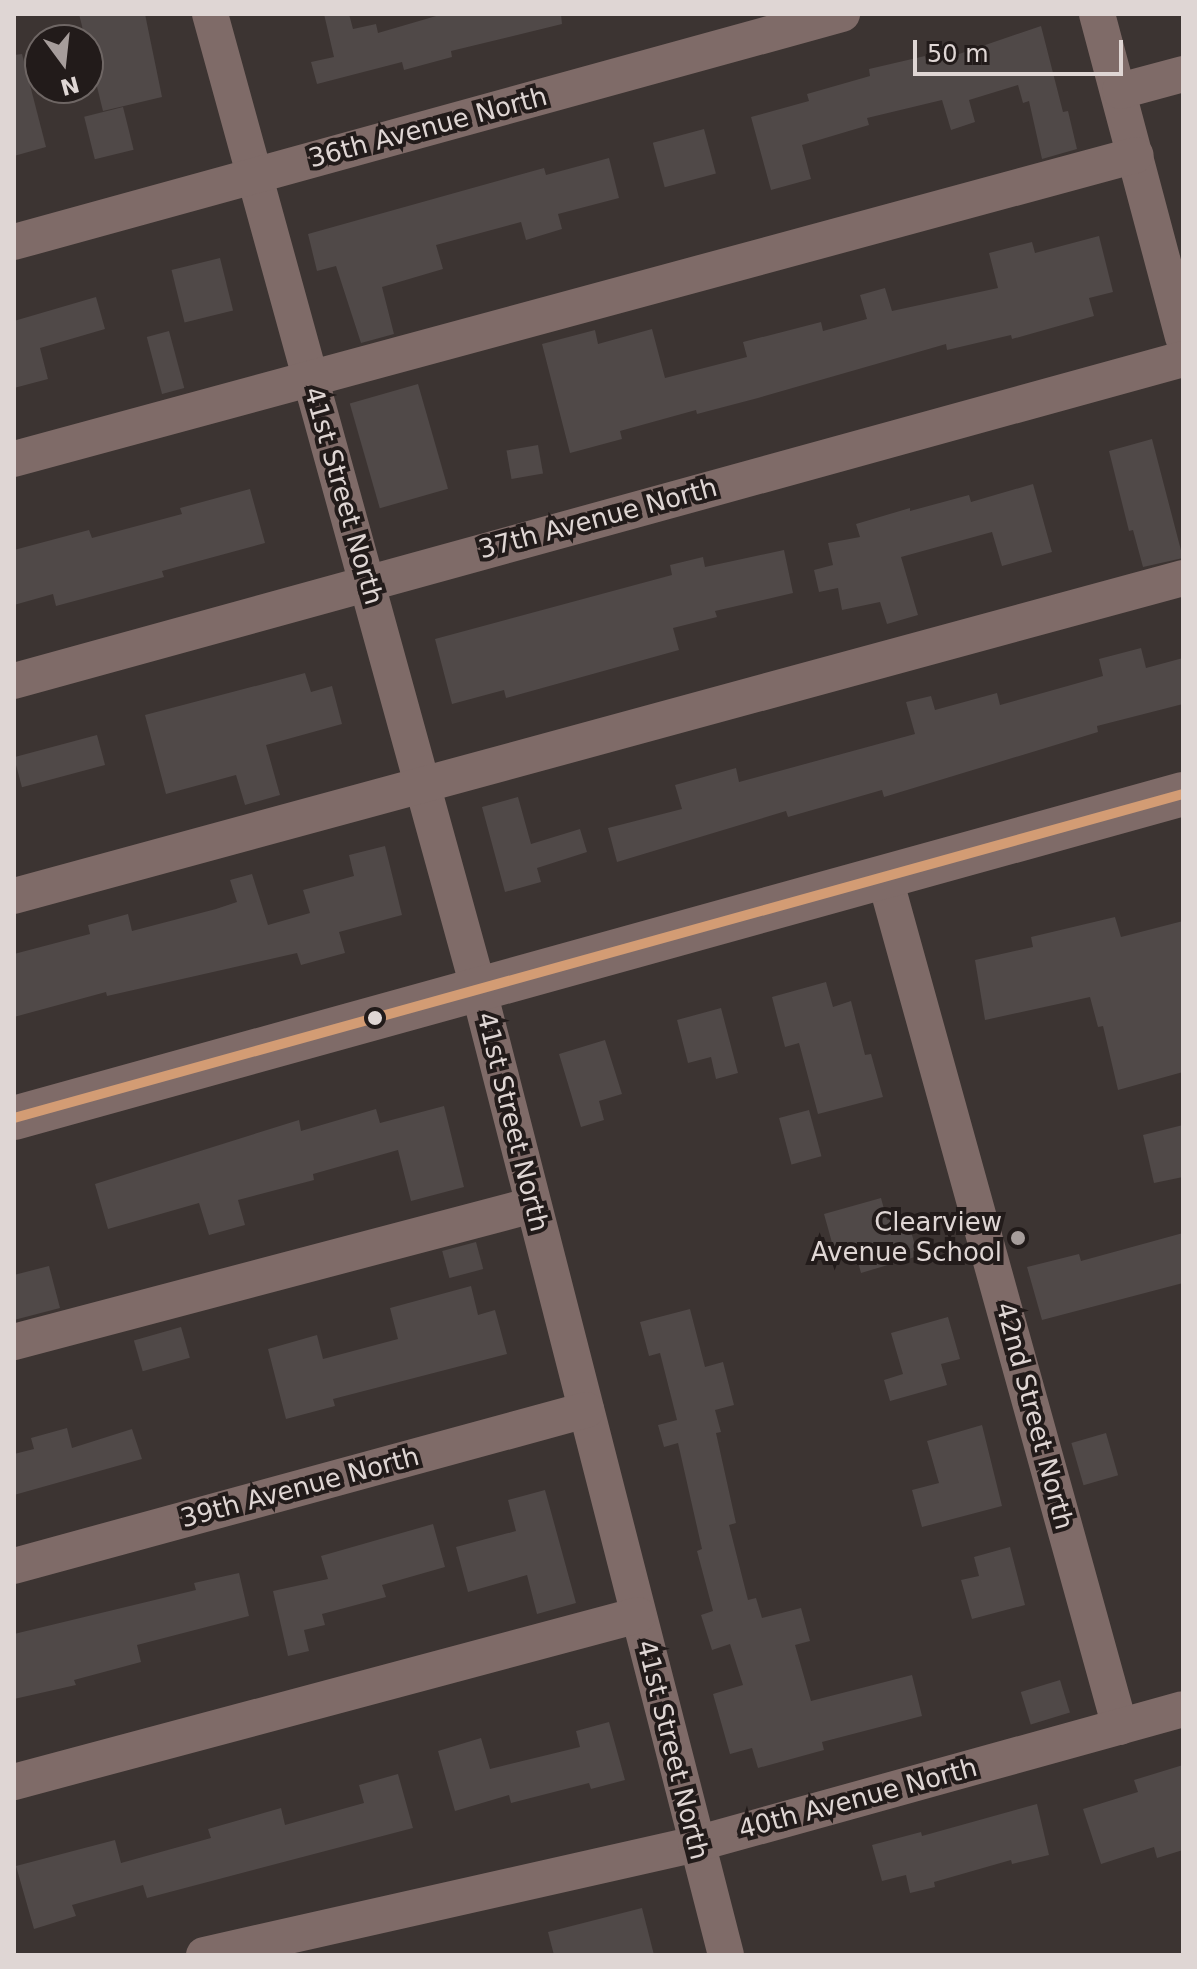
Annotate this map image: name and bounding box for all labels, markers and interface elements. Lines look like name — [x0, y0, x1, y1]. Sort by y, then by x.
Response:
north arrow — [24, 24, 104, 104]
scale bar — [917, 24, 1127, 74]
text: 50 m — [927, 40, 989, 68]
text: N — [58, 71, 82, 100]
street label: 36th Avenue North — [305, 81, 551, 175]
street label: 41st Street North — [297, 384, 389, 608]
street label: 37th Avenue North — [475, 472, 721, 566]
street label: 41st Street North — [470, 1009, 554, 1235]
unlabelled marker — [367, 1010, 383, 1026]
place label: Clearview Avenue School — [811, 1207, 1002, 1268]
marker: Clearview Avenue School — [1009, 1229, 1027, 1247]
street label: 42nd Street North — [989, 1299, 1079, 1533]
street label: 39th Avenue North — [177, 1441, 423, 1535]
street label: 41st Street North — [630, 1637, 714, 1863]
street label: 40th Avenue North — [735, 1752, 981, 1846]

